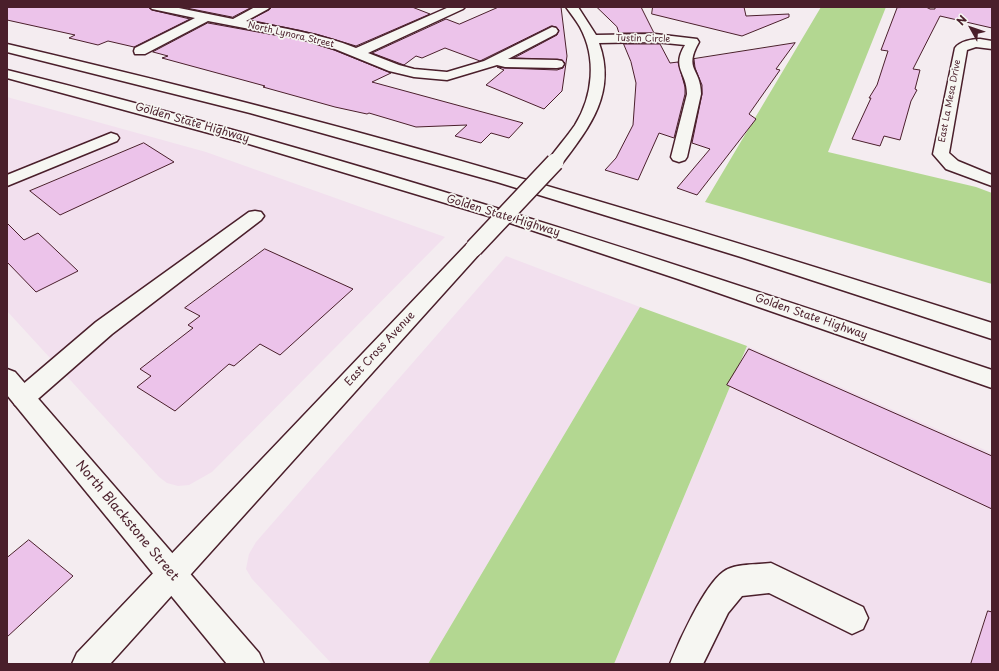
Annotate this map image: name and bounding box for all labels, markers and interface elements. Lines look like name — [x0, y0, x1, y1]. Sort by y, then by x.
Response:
north arrow — [951, 8, 991, 48]
text: N — [952, 11, 971, 29]
street label: North Lynora Street — [247, 20, 335, 50]
street label: Tustin Circle — [615, 33, 671, 45]
street label: East La Mesa Drive — [937, 59, 963, 143]
street label: Golden State Highway — [133, 100, 251, 146]
street label: Golden State Highway — [445, 192, 561, 240]
street label: Golden State Highway — [753, 292, 869, 342]
street label: East Cross Avenue — [342, 309, 418, 389]
street label: North Blackstone Street — [72, 458, 182, 584]

